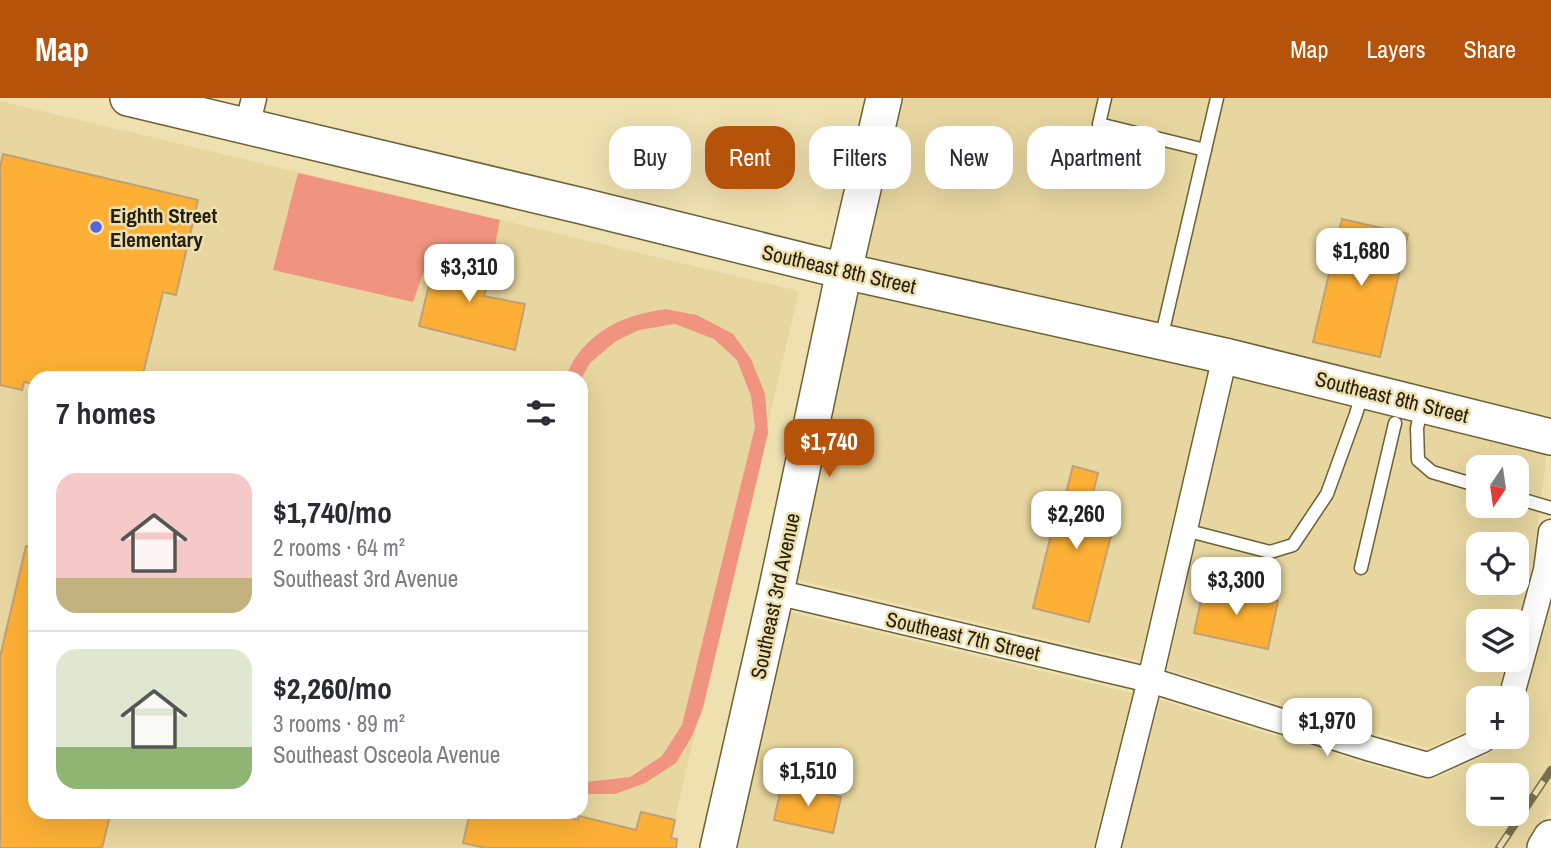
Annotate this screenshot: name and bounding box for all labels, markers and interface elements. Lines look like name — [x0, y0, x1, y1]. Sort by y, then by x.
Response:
text: Map — [35, 27, 89, 71]
text: Map — [1290, 33, 1328, 65]
text: Layers — [1366, 33, 1425, 65]
text: Share — [1463, 33, 1516, 65]
chip: Buy — [609, 126, 691, 189]
chip: Rent — [705, 126, 795, 189]
chip: Filters — [809, 126, 911, 189]
chip: New — [925, 126, 1013, 189]
chip: Apartment — [1027, 126, 1165, 189]
place label: Eighth Street Elementary — [110, 201, 217, 254]
marker: Eighth Street Elementary — [88, 219, 104, 235]
pin: $1,680 — [1304, 228, 1418, 288]
text: $1,680 — [1332, 235, 1390, 266]
street label: Southeast 8th Street — [759, 237, 919, 301]
pin: $3,310 — [412, 244, 526, 304]
text: $3,310 — [440, 251, 498, 282]
street label: Southeast 8th Street — [1312, 364, 1472, 430]
text: 7 homes — [56, 393, 156, 433]
icon: filters — [522, 394, 560, 432]
pin: $1,740 — [772, 420, 886, 479]
text: $1,740 — [800, 426, 858, 457]
north arrow — [1466, 455, 1530, 518]
map controls — [1466, 455, 1529, 826]
pin: $2,260 — [1019, 491, 1133, 551]
text: $1,740/mo — [273, 492, 392, 532]
text: $2,260 — [1047, 498, 1105, 529]
icon: home — [112, 501, 196, 585]
street label: Southeast 3rd Avenue — [743, 510, 807, 682]
text: 2 rooms · 64 m² — [273, 532, 405, 563]
button: locate — [1466, 532, 1529, 595]
pin: $3,300 — [1179, 558, 1293, 617]
text: Southeast 3rd Avenue — [273, 563, 458, 594]
text: $3,300 — [1207, 564, 1265, 595]
street label: Southeast 7th Street — [883, 604, 1043, 668]
button: layers — [1466, 609, 1529, 672]
text: $2,260/mo — [273, 668, 392, 708]
icon: home — [112, 677, 196, 761]
button: + — [1466, 686, 1529, 749]
pin: $1,970 — [1270, 698, 1384, 758]
text: $1,970 — [1298, 705, 1356, 736]
text: 3 rooms · 89 m² — [273, 708, 405, 739]
text: Southeast Osceola Avenue — [273, 739, 500, 770]
pin: $1,510 — [751, 748, 865, 808]
text: $1,510 — [779, 755, 837, 786]
button: − — [1466, 763, 1529, 826]

